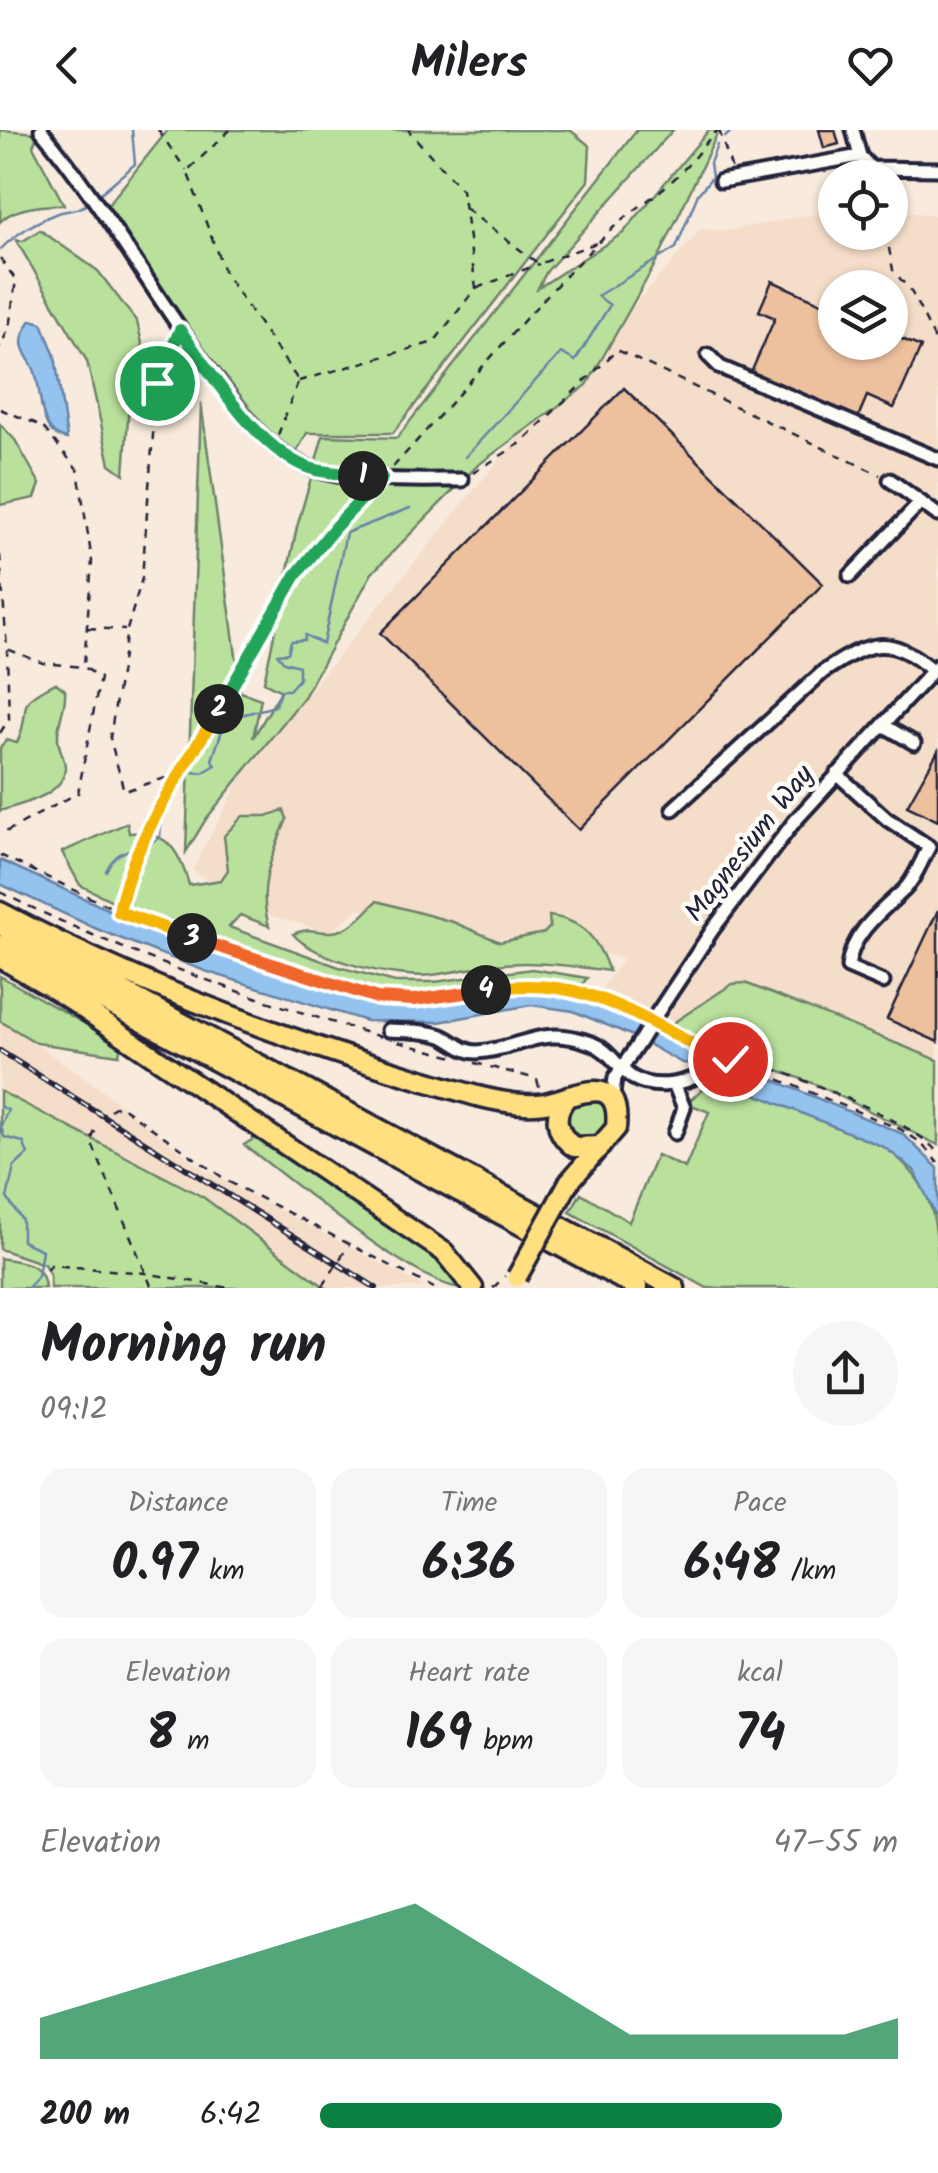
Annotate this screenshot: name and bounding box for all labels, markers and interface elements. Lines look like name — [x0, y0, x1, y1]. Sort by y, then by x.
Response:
text: Milers — [411, 29, 527, 101]
icon: back — [40, 38, 95, 93]
icon: heart — [843, 38, 898, 93]
map controls — [818, 160, 908, 360]
button: locate — [818, 160, 908, 250]
button: layers — [818, 270, 908, 360]
pin — [115, 341, 200, 426]
icon: arrive — [130, 356, 185, 411]
pin: 1 — [338, 451, 388, 501]
text: 1 — [359, 453, 367, 498]
pin: 2 — [194, 684, 244, 734]
text: 2 — [211, 686, 227, 731]
street label: Magnesium Way — [674, 755, 827, 933]
pin: 3 — [167, 913, 217, 963]
text: 3 — [184, 915, 200, 960]
pin: 4 — [461, 965, 511, 1015]
text: 4 — [478, 967, 494, 1012]
pin — [688, 1017, 773, 1102]
icon: check — [703, 1032, 758, 1087]
text: Morning run — [40, 1304, 327, 1391]
button: share — [793, 1321, 898, 1426]
text: 09:12 — [40, 1385, 108, 1436]
text: Distance — [128, 1481, 228, 1526]
text: Time — [441, 1481, 497, 1526]
text: Pace — [733, 1481, 787, 1526]
text: 0.97 — [111, 1526, 198, 1606]
text: 6:36 — [422, 1526, 516, 1606]
text: 6:48 — [684, 1526, 780, 1606]
text: km — [198, 1549, 245, 1594]
text: /km — [780, 1549, 836, 1594]
text: Elevation — [125, 1651, 231, 1696]
text: Heart rate — [408, 1651, 530, 1696]
text: kcal — [737, 1651, 783, 1696]
text: 8 — [146, 1696, 176, 1776]
text: 169 — [404, 1696, 472, 1776]
text: 74 — [735, 1696, 785, 1776]
text: m — [176, 1719, 210, 1764]
text: bpm — [472, 1719, 534, 1764]
text: Elevation — [40, 1818, 161, 1869]
text: 47–55 m — [773, 1818, 898, 1869]
text: 200 m — [40, 2090, 130, 2141]
text: 6:42 — [200, 2090, 262, 2141]

